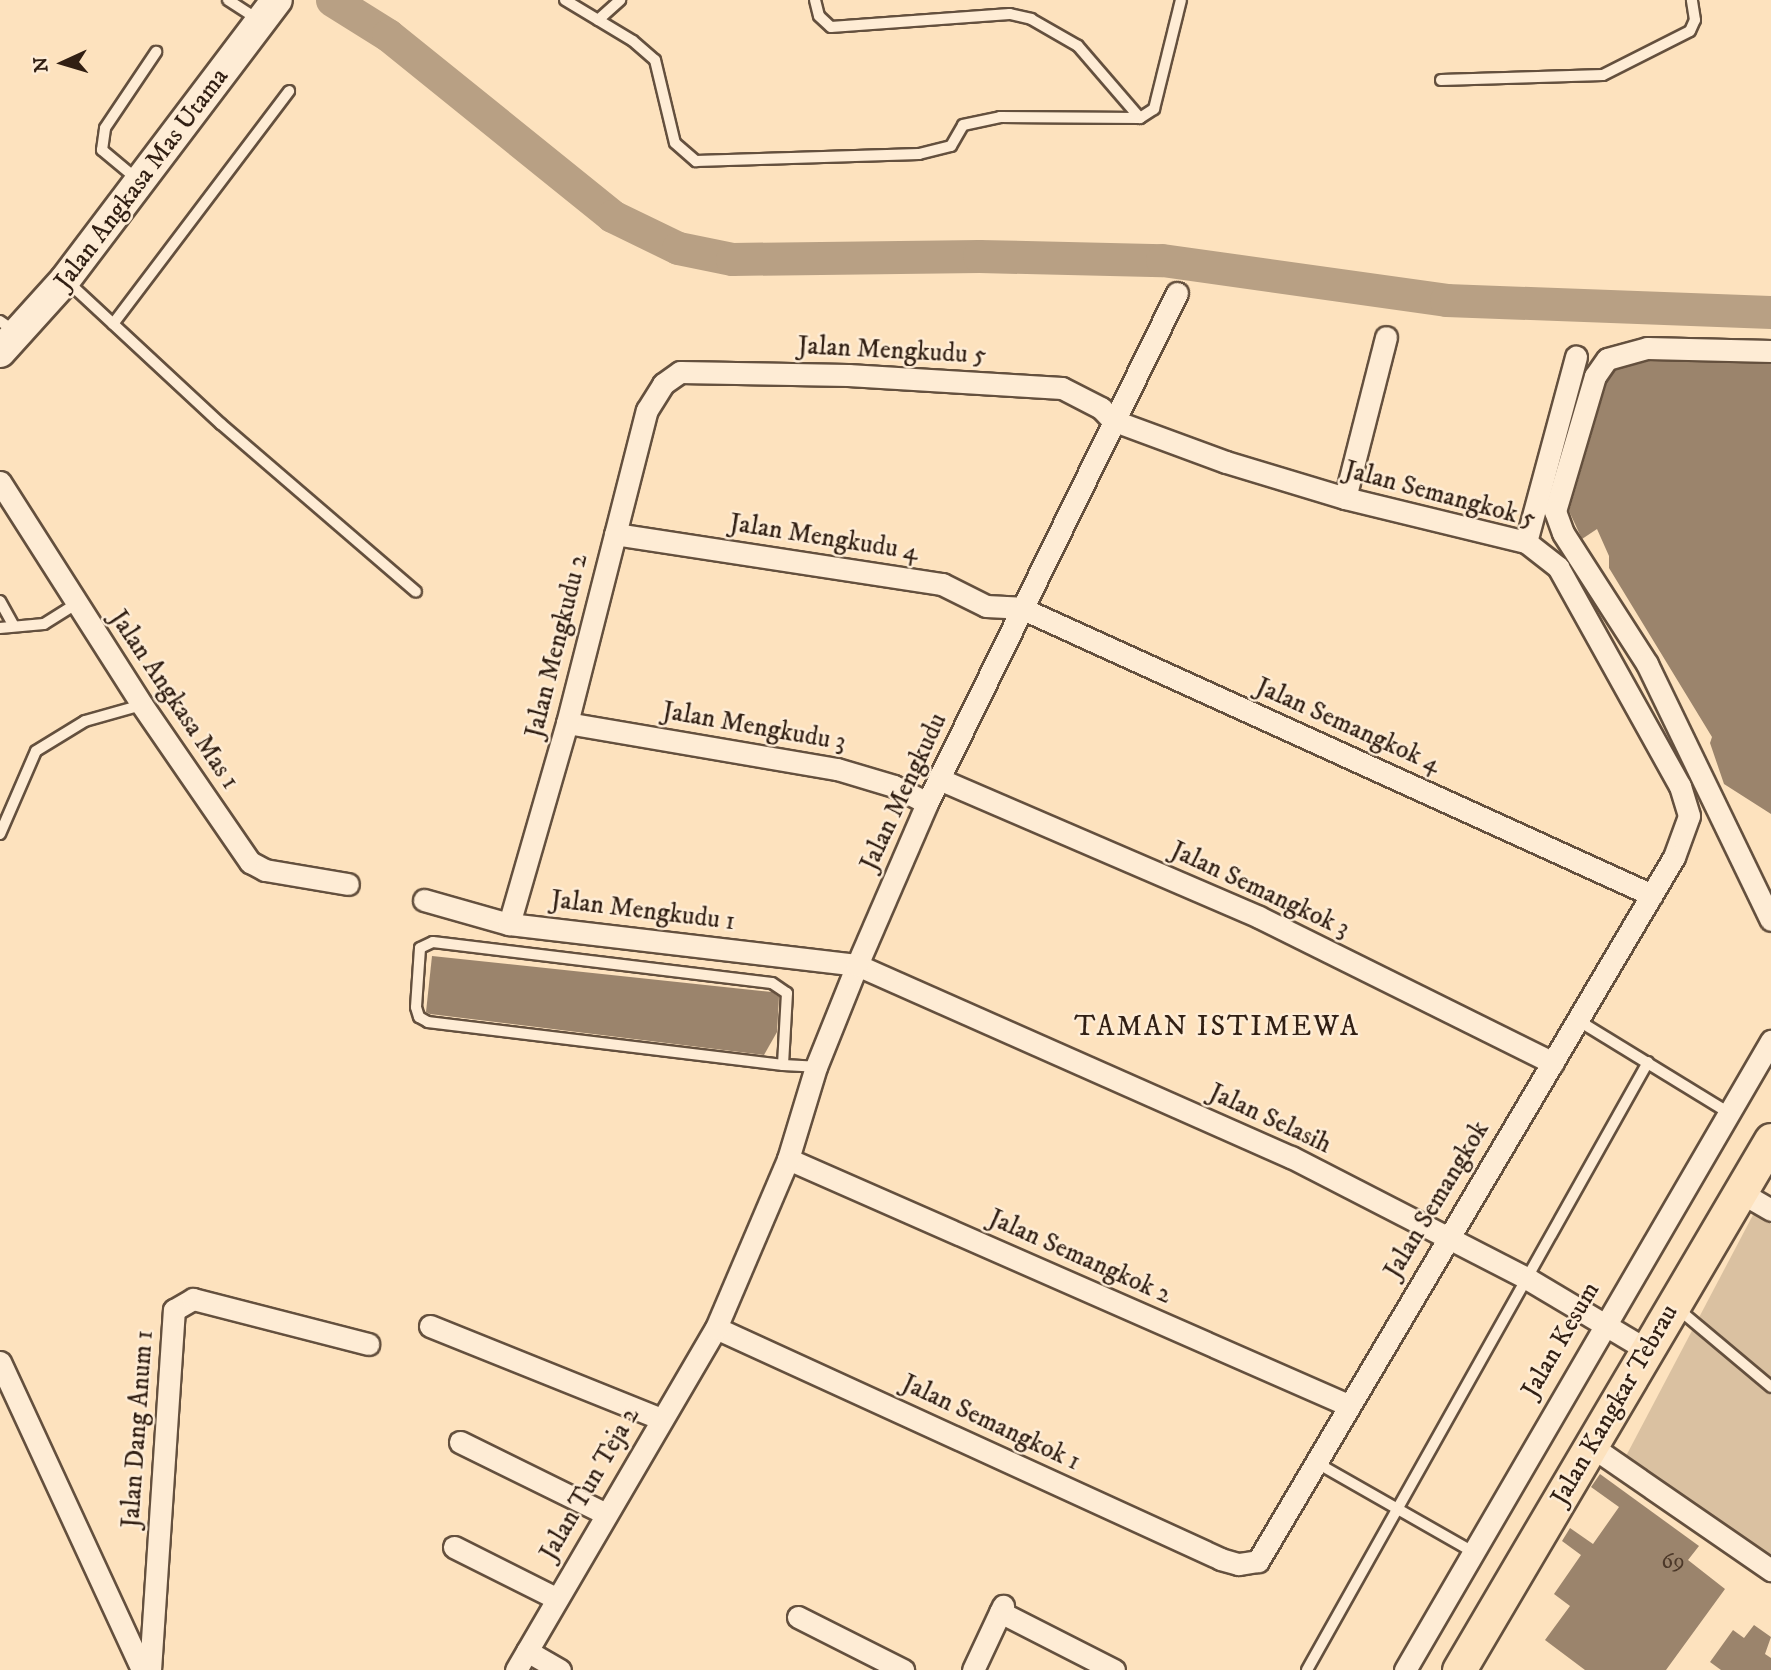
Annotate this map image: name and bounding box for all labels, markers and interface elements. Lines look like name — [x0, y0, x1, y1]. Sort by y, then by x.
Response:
north arrow — [28, 28, 98, 98]
text: N — [30, 56, 54, 73]
street label: Jalan Angkasa Mas Utama — [48, 62, 236, 296]
street label: Jalan Mengkudu 5 — [797, 330, 987, 372]
street label: Jalan Semangkok 5 — [1341, 454, 1539, 536]
street label: Jalan Mengkudu 4 — [727, 508, 921, 568]
street label: Jalan Mengkudu 2 — [519, 551, 595, 741]
street label: Jalan Angkasa Mas 1 — [102, 604, 246, 796]
street label: Jalan Semangkok 4 — [1251, 671, 1445, 781]
street label: Jalan Mengkudu 3 — [660, 696, 848, 758]
street label: Jalan Mengkudu — [854, 708, 954, 876]
street label: Jalan Semangkok 3 — [1166, 835, 1354, 945]
street label: Jalan Mengkudu 1 — [549, 884, 737, 938]
district label: TAMAN ISTIMEWA — [1076, 1010, 1358, 1044]
street label: Jalan Selasih — [1204, 1077, 1336, 1161]
street label: Jalan Semangkok — [1378, 1116, 1496, 1284]
street label: Jalan Semangkok 2 — [984, 1203, 1176, 1311]
street label: Jalan Kesum — [1515, 1277, 1607, 1403]
street label: Jalan Kangkar Tebrau — [1545, 1299, 1685, 1511]
street label: Jalan Dang Anum 1 — [116, 1329, 160, 1529]
street label: Jalan Semangkok 1 — [897, 1368, 1085, 1478]
street label: Jalan Tun Teja 2 — [534, 1402, 646, 1566]
house number: 69 — [1661, 1548, 1685, 1576]

